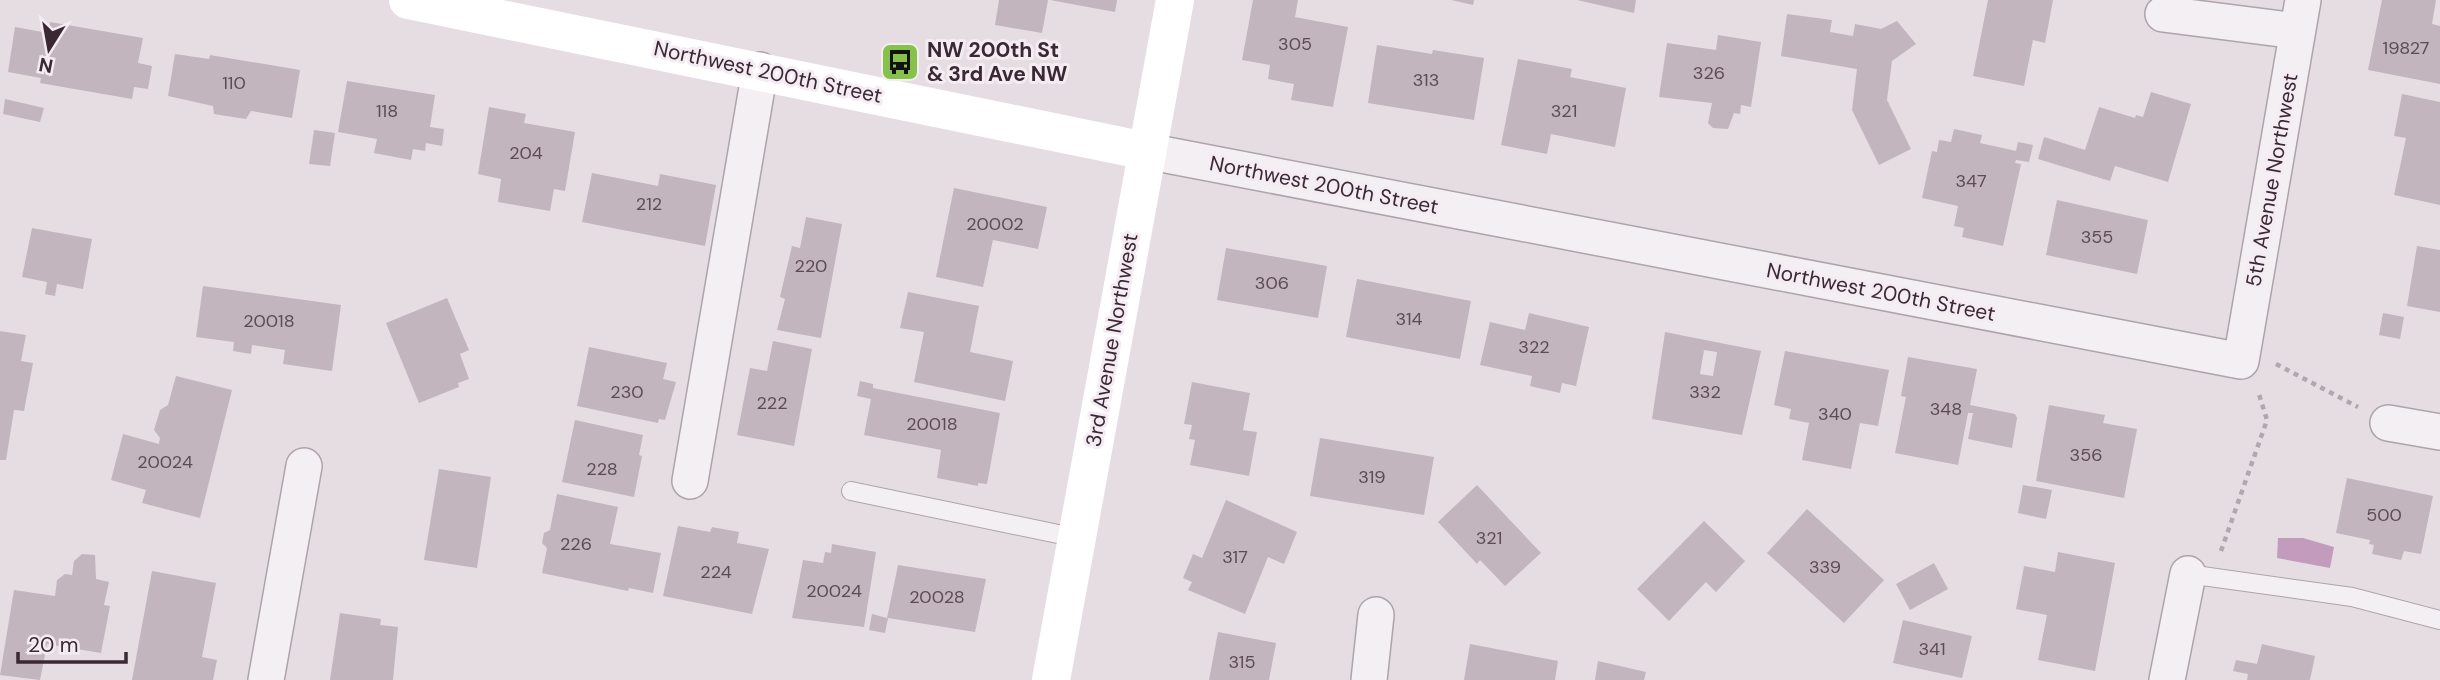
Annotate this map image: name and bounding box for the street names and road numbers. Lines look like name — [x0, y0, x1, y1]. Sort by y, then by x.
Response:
street label: Northwest 200th Street — [651, 34, 885, 110]
street label: 5th Avenue Northwest — [2239, 71, 2305, 289]
street label: Northwest 200th Street — [1207, 149, 1441, 221]
street label: 3rd Avenue Northwest — [1079, 231, 1145, 449]
street label: Northwest 200th Street — [1764, 256, 1998, 328]

